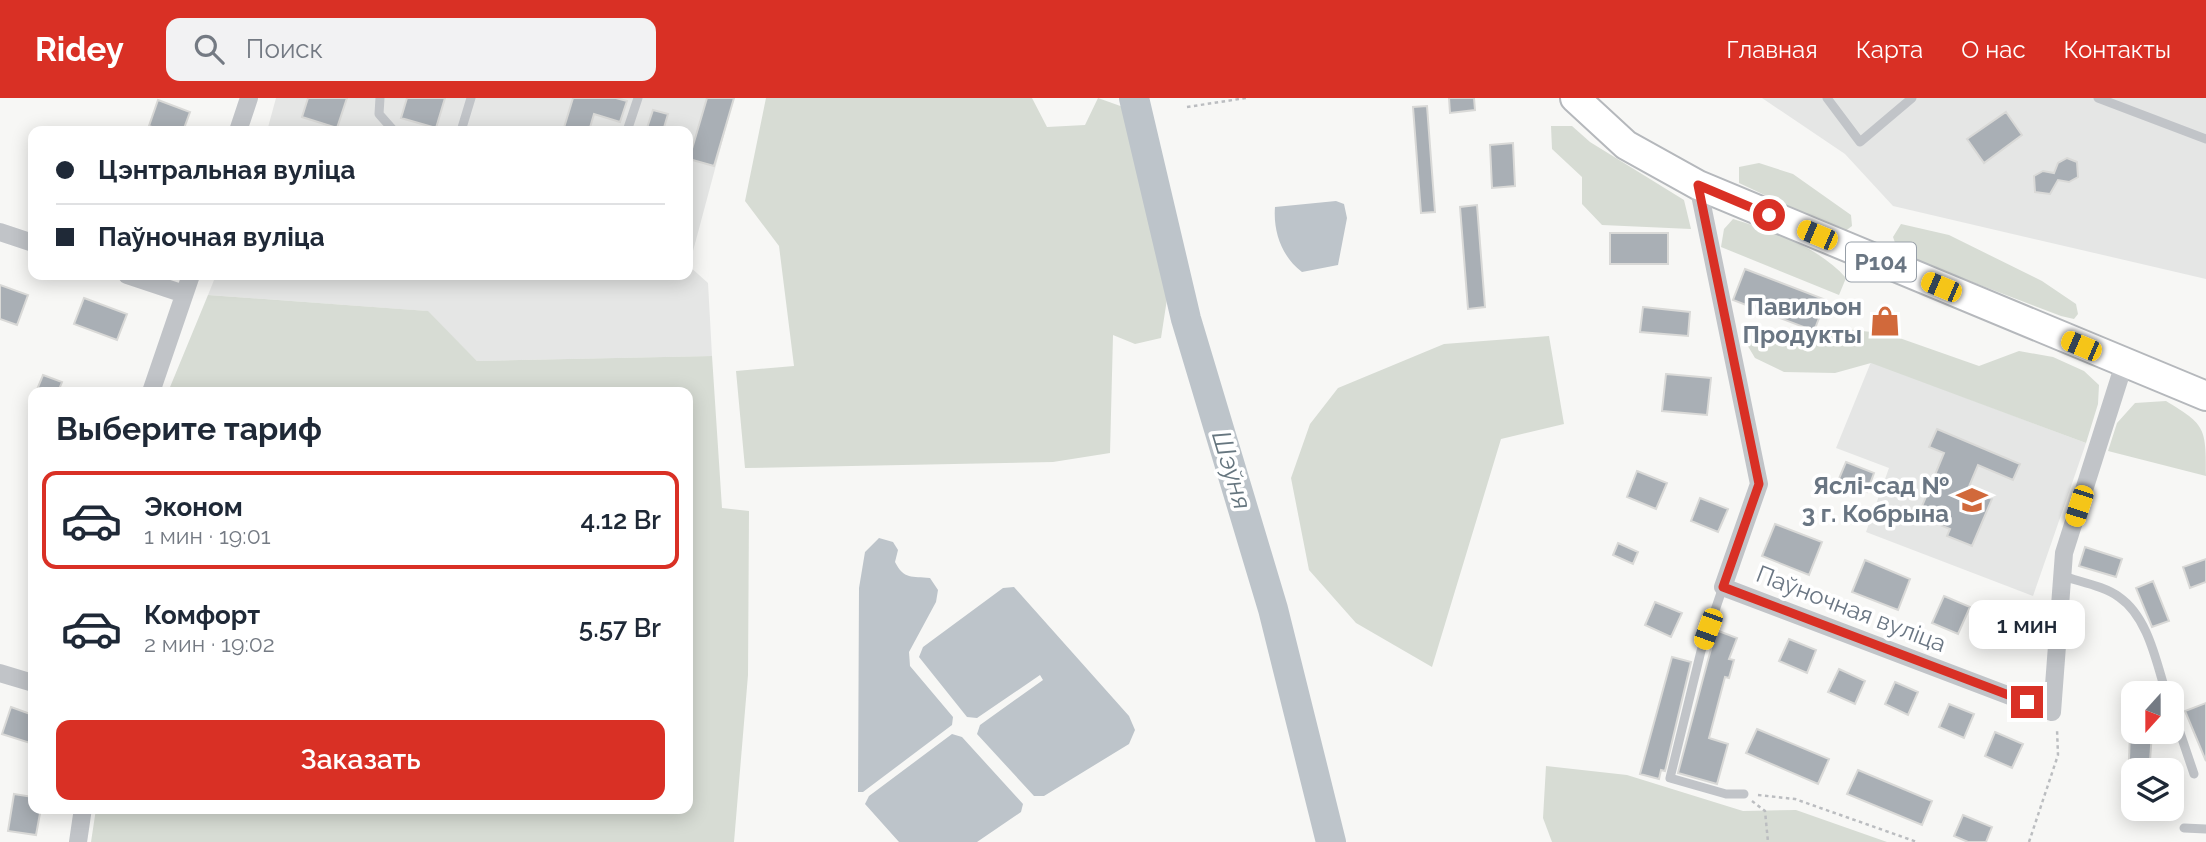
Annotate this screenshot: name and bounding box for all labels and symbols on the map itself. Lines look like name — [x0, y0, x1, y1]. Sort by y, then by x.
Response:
route start — [1753, 199, 1785, 231]
car — [1794, 217, 1841, 253]
road number: Р104 — [1846, 242, 1916, 281]
car — [1918, 269, 1965, 305]
place label: Павильон Продукты — [1743, 292, 1862, 349]
shop icon: Павильон Продукты — [1868, 304, 1902, 338]
car — [2058, 328, 2105, 364]
water label: Шэўня — [1206, 427, 1258, 513]
place label: Яслі-сад № 3 г. Кобрына — [1802, 471, 1949, 528]
school or university icon: Яслі-сад № 3 г. Кобрына — [1955, 483, 1989, 517]
car — [2063, 483, 2096, 529]
street label: Паўночная вуліца — [1752, 559, 1950, 658]
callout: 1 мин — [1969, 601, 2085, 650]
car — [1691, 606, 1726, 652]
north arrow — [2121, 681, 2184, 744]
route end — [2011, 686, 2043, 718]

